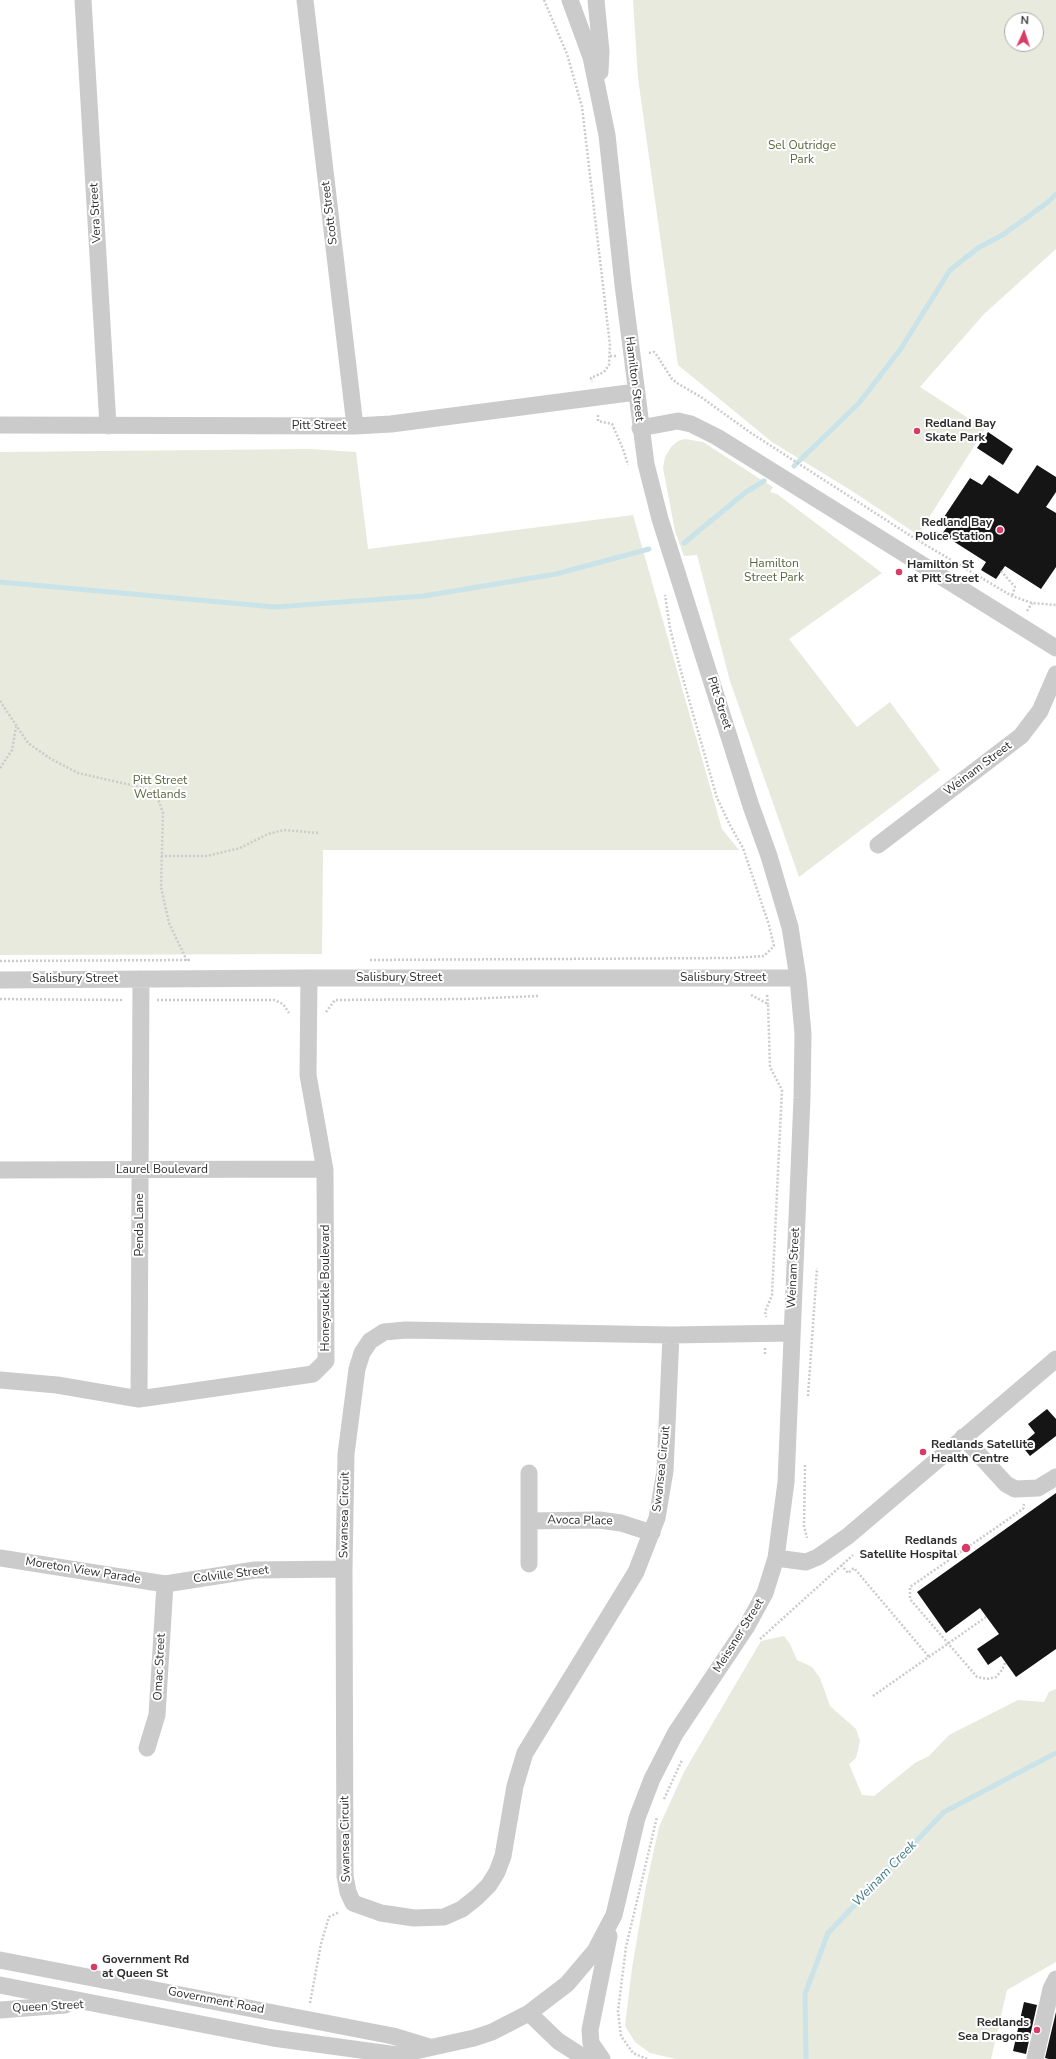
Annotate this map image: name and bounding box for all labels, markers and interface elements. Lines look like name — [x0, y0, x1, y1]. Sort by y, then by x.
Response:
north arrow — [1004, 12, 1044, 52]
text: N — [1020, 13, 1029, 28]
park label: Sel Outridge Park — [768, 139, 836, 167]
street label: Scott Street — [319, 181, 341, 245]
street label: Vera Street — [87, 182, 105, 244]
street label: Hamilton Street — [622, 336, 646, 422]
place label: Redland Bay Skate Park — [925, 417, 996, 445]
street label: Pitt Street — [292, 419, 346, 433]
marker: Redland Bay Skate Park — [912, 426, 922, 436]
place label: Redland Bay Police Station — [915, 516, 992, 544]
marker: Redland Bay Police Station — [995, 525, 1005, 535]
park label: Hamilton Street Park — [744, 557, 804, 585]
place label: Hamilton St at Pitt Street — [907, 558, 979, 586]
marker: Hamilton St at Pitt Street — [894, 567, 904, 577]
street label: Pitt Street — [704, 675, 734, 731]
street label: Weinam Street — [941, 739, 1015, 799]
park label: Pitt Street Wetlands — [133, 774, 187, 802]
street label: Salisbury Street — [356, 971, 442, 985]
street label: Salisbury Street — [680, 971, 766, 985]
street label: Salisbury Street — [32, 972, 118, 986]
street label: Laurel Boulevard — [116, 1163, 208, 1177]
street label: Penda Lane — [133, 1193, 147, 1257]
street label: Honeysuckle Boulevard — [319, 1225, 333, 1351]
street label: Weinam Street — [785, 1227, 803, 1309]
street label: Swansea Circuit — [650, 1425, 674, 1513]
place label: Redlands Satellite Health Centre — [931, 1438, 1033, 1466]
marker: Redlands Satellite Health Centre — [918, 1447, 928, 1457]
street label: Swansea Circuit — [337, 1472, 353, 1558]
street label: Avoca Place — [547, 1513, 613, 1529]
place label: Redlands Satellite Hospital — [860, 1534, 957, 1562]
marker: Redlands Satellite Hospital — [960, 1542, 972, 1554]
street label: Moreton View Parade — [24, 1555, 142, 1587]
street label: Colville Street — [192, 1563, 270, 1587]
street label: Meissner Street — [711, 1596, 767, 1676]
street label: Omac Street — [151, 1633, 169, 1701]
street label: Swansea Circuit — [338, 1796, 354, 1882]
water label: Weinam Creek — [850, 1838, 920, 1910]
place label: Government Rd at Queen St — [102, 1953, 189, 1981]
marker: Government Rd at Queen St — [89, 1962, 99, 1972]
street label: Government Road — [167, 1985, 265, 2017]
street label: Queen Street — [12, 1998, 84, 2016]
place label: Redlands Sea Dragons — [958, 2016, 1029, 2044]
marker: Redlands Sea Dragons — [1032, 2025, 1042, 2035]

